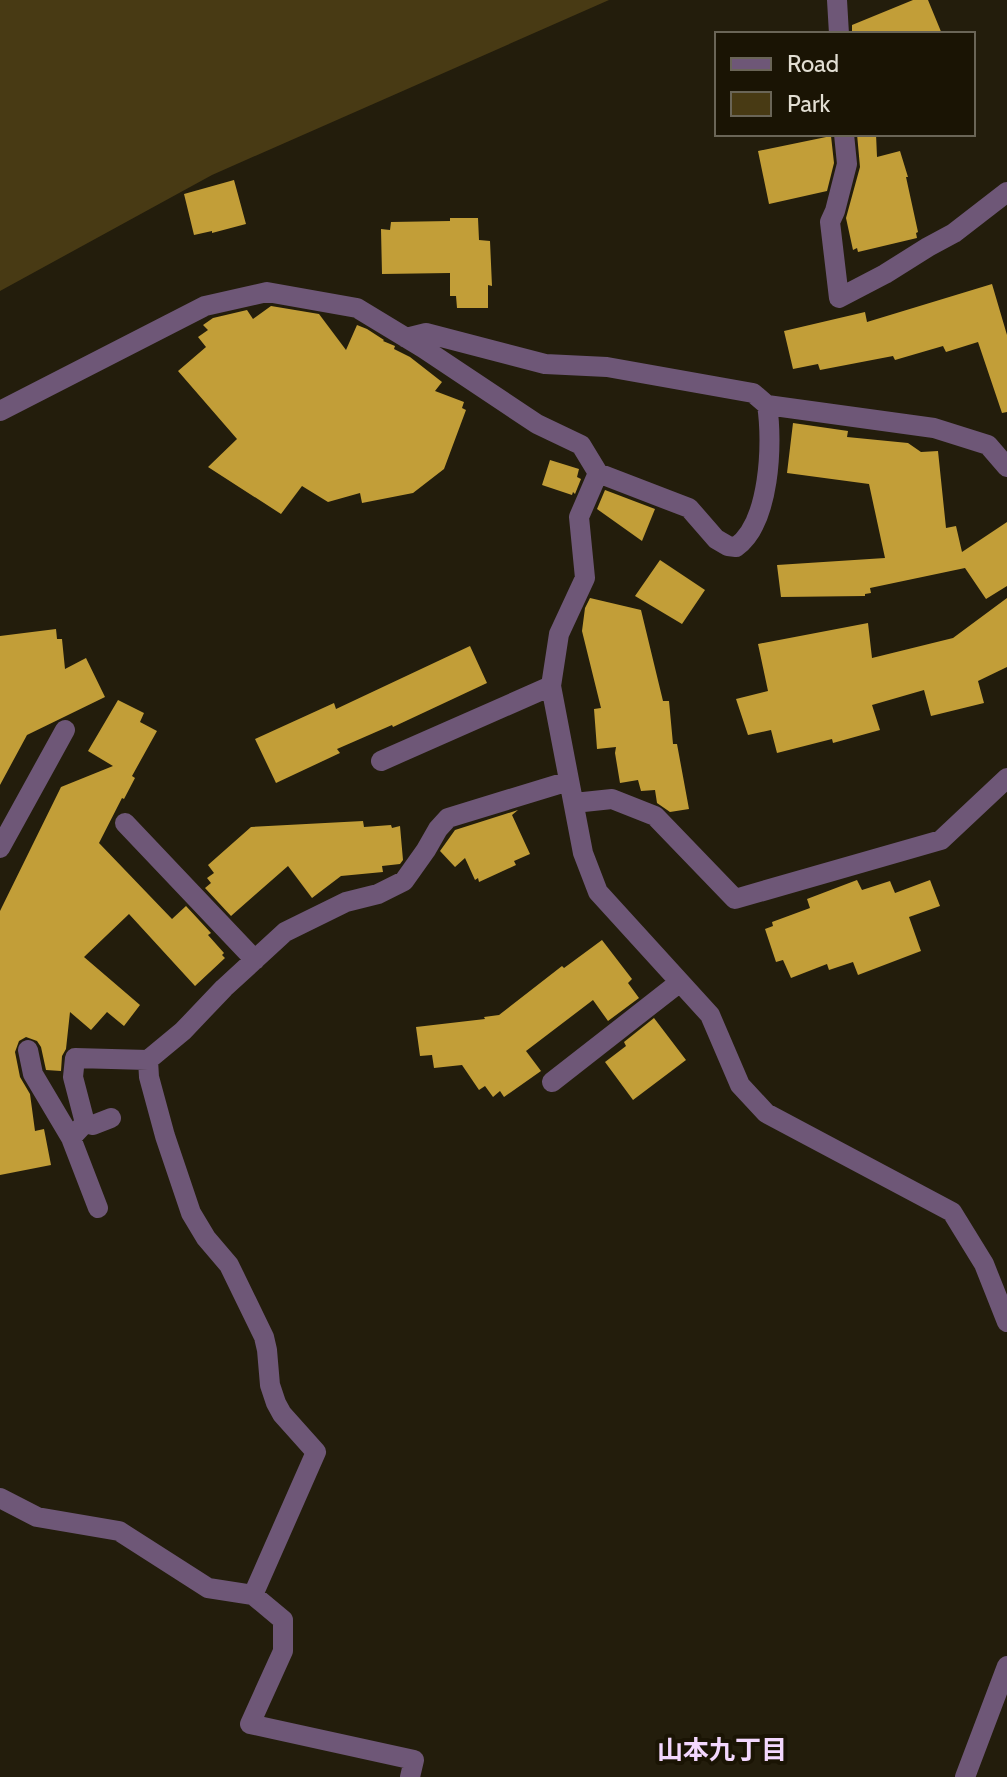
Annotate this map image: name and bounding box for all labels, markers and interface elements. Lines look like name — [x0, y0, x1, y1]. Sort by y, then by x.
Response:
legend — [715, 32, 975, 136]
text: Road — [787, 49, 839, 78]
text: Park — [787, 89, 830, 118]
district label: 山本九丁目 — [657, 1734, 787, 1766]

